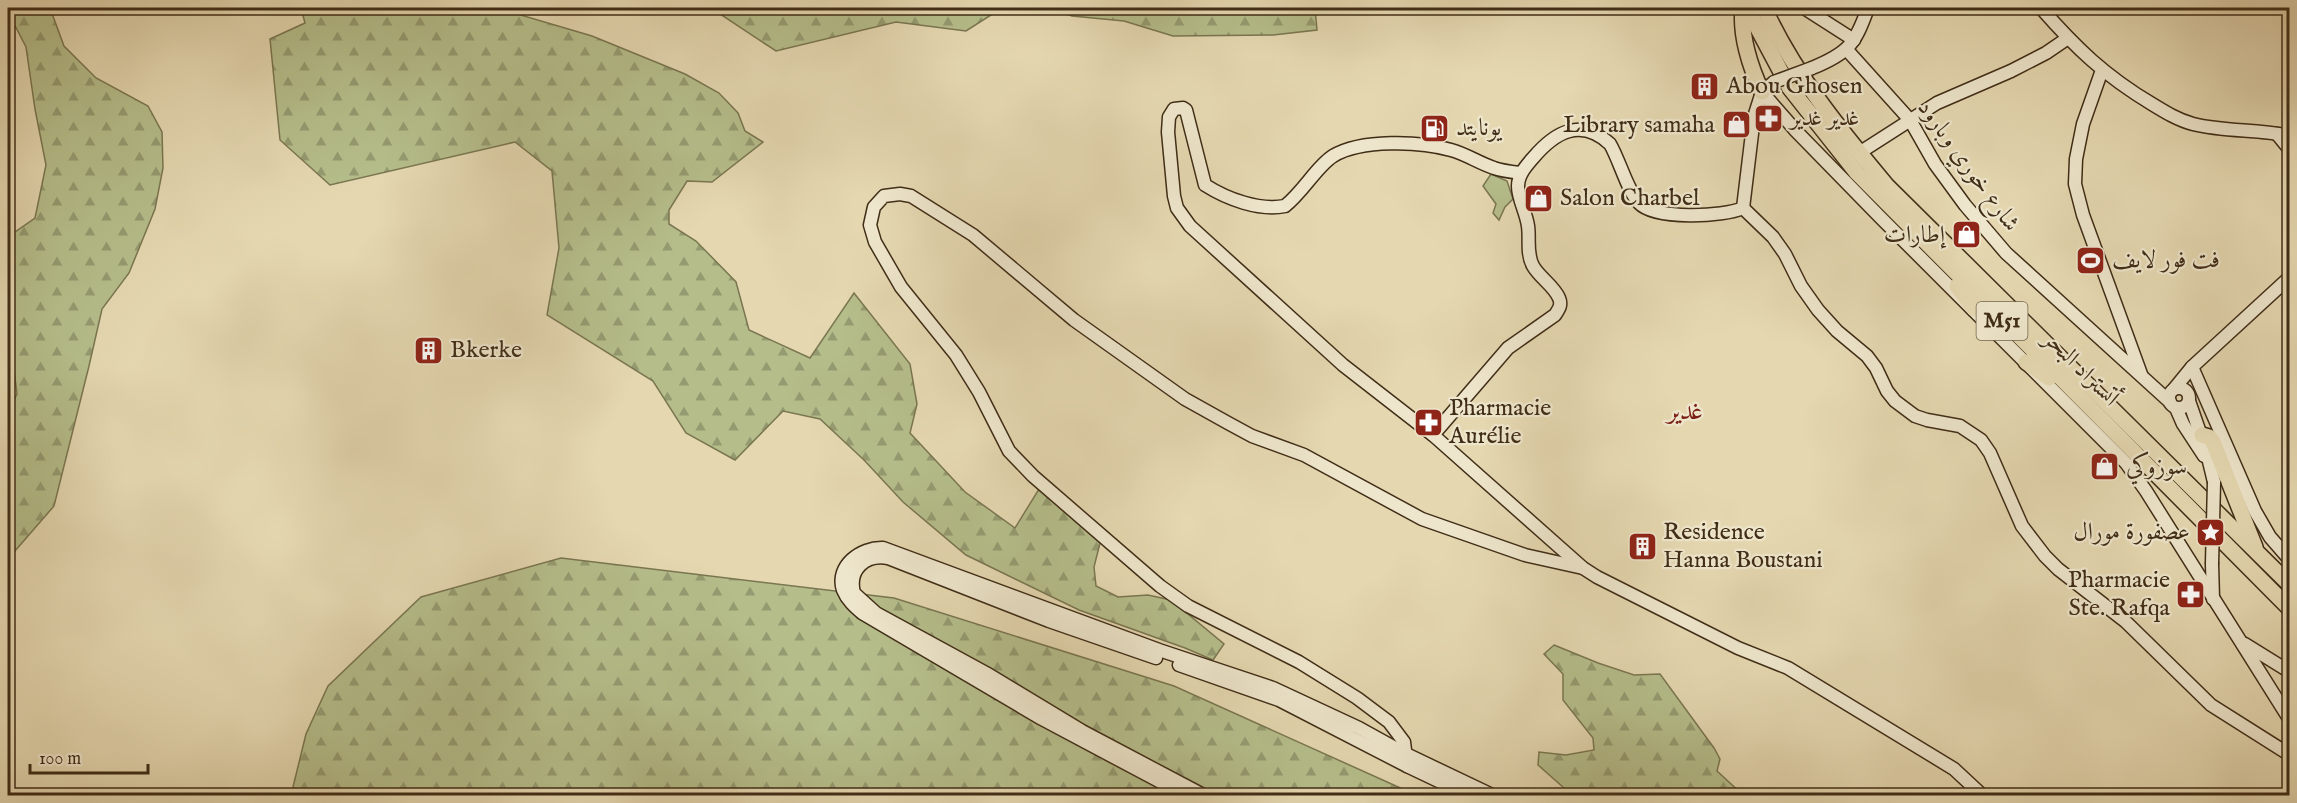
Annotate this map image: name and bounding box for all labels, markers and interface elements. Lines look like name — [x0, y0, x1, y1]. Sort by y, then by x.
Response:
building icon: Abou Ghosen — [1689, 70, 1721, 102]
place label: Abou Ghosen — [1725, 71, 1863, 102]
street label: شارع خوري وبارود — [1907, 94, 2026, 240]
pharmacy icon: غدير غدير — [1753, 102, 1785, 134]
place label: غدير غدير — [1787, 103, 1859, 134]
shop icon: Library samaha — [1720, 109, 1752, 141]
place label: Library samaha — [1563, 110, 1716, 141]
fuel station icon: يونايتد — [1419, 112, 1451, 144]
place label: يونايتد — [1456, 113, 1503, 144]
shop icon: Salon Charbel — [1523, 182, 1555, 214]
place label: Salon Charbel — [1560, 183, 1700, 214]
shop icon: إطارات — [1950, 219, 1982, 251]
place label: إطارات — [1884, 220, 1947, 251]
sports icon: فت فور لايف — [2075, 244, 2107, 276]
place label: فت فور لايف — [2112, 245, 2220, 276]
road number: M51 — [1976, 302, 2028, 340]
street label: أتستراد البحر — [2034, 320, 2128, 414]
building icon: Bkerke — [413, 334, 445, 366]
place label: Bkerke — [450, 335, 522, 366]
place label: Pharmacie Aurélie — [1448, 393, 1551, 452]
district label: غدير — [1664, 395, 1703, 429]
pharmacy icon: Pharmacie Aurélie — [1412, 406, 1444, 438]
shop icon: سوزوكي — [2089, 451, 2121, 483]
place label: سوزوكي — [2126, 451, 2187, 485]
place icon: عصفورة مورال — [2195, 516, 2227, 548]
place label: Residence Hanna Boustani — [1663, 517, 1823, 576]
place label: عصفورة مورال — [2073, 517, 2190, 548]
building icon: Residence Hanna Boustani — [1626, 530, 1658, 562]
place label: Pharmacie Ste. Rafqa — [2068, 565, 2171, 624]
pharmacy icon: Pharmacie Ste. Rafqa — [2175, 578, 2207, 610]
scale bar — [30, 737, 148, 775]
text: 100 m — [39, 748, 81, 771]

